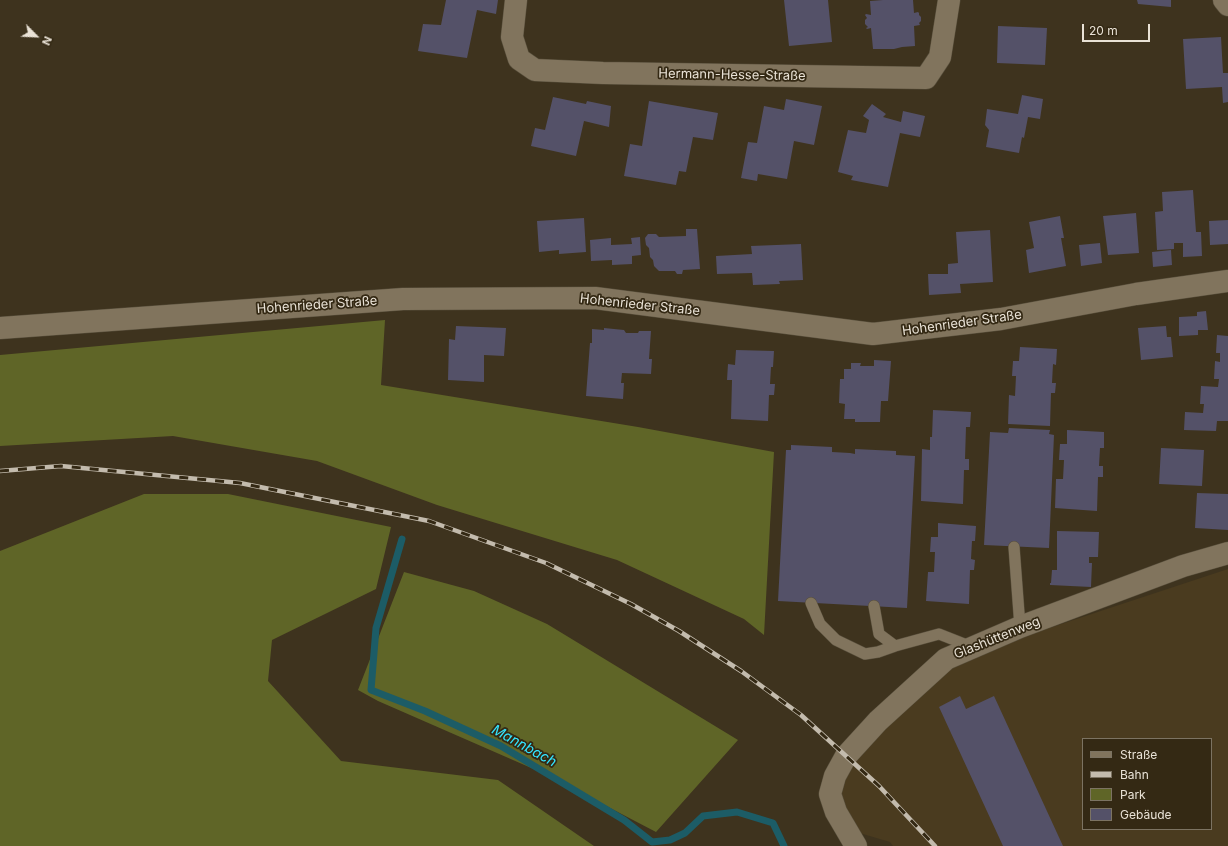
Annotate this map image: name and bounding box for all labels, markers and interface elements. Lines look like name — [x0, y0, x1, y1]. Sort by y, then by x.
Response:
north arrow — [16, 16, 56, 56]
scale bar — [1084, 16, 1152, 42]
text: 20 m — [1089, 23, 1118, 38]
text: N — [39, 34, 55, 48]
street label: Hermann-Hesse-Straße — [658, 66, 806, 84]
street label: Hohenrieder Straße — [579, 291, 701, 319]
street label: Hohenrieder Straße — [256, 293, 378, 317]
street label: Hohenrieder Straße — [901, 307, 1023, 339]
street label: Glashüttenweg — [952, 614, 1042, 662]
water label: Mannbach — [489, 721, 559, 771]
legend — [1082, 738, 1212, 830]
text: Straße — [1120, 747, 1157, 762]
text: Bahn — [1120, 767, 1149, 782]
text: Park — [1120, 787, 1146, 802]
text: Gebäude — [1120, 807, 1172, 822]

